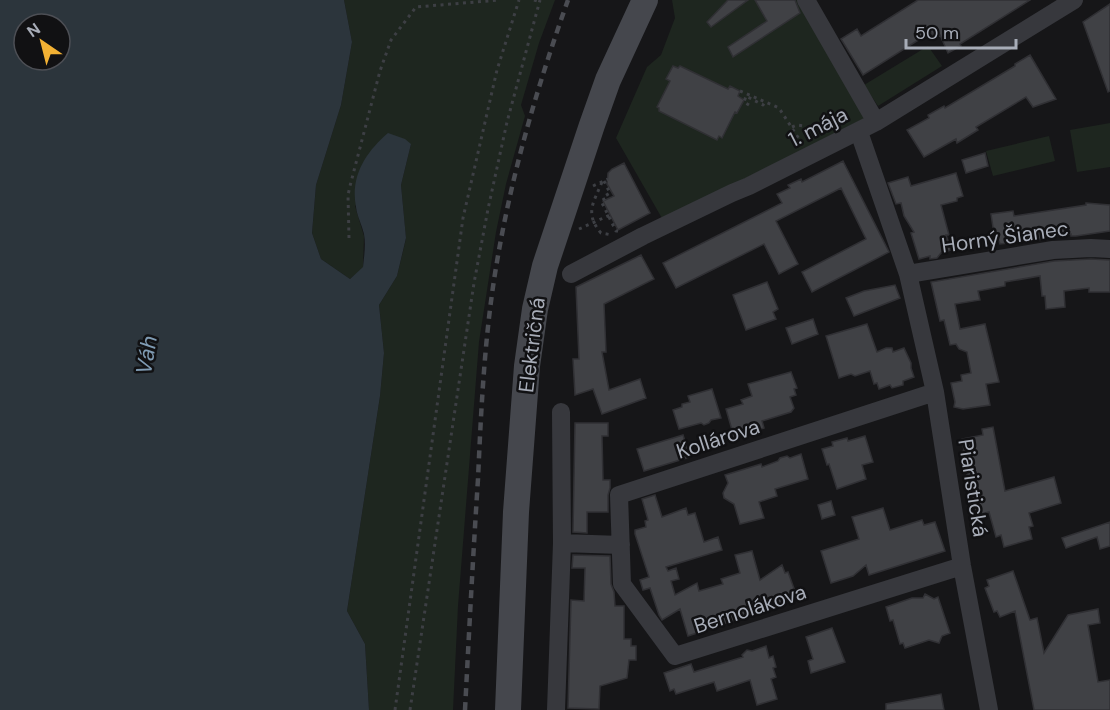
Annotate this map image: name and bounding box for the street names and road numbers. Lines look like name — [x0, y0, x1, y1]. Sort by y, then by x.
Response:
street label: 1. mája — [784, 100, 852, 154]
street label: Horný Šianec — [940, 214, 1070, 260]
street label: Električná — [512, 296, 552, 394]
street label: Kollárova — [673, 412, 763, 466]
street label: Piaristická — [951, 437, 995, 539]
street label: Bernolákova — [690, 578, 810, 640]

